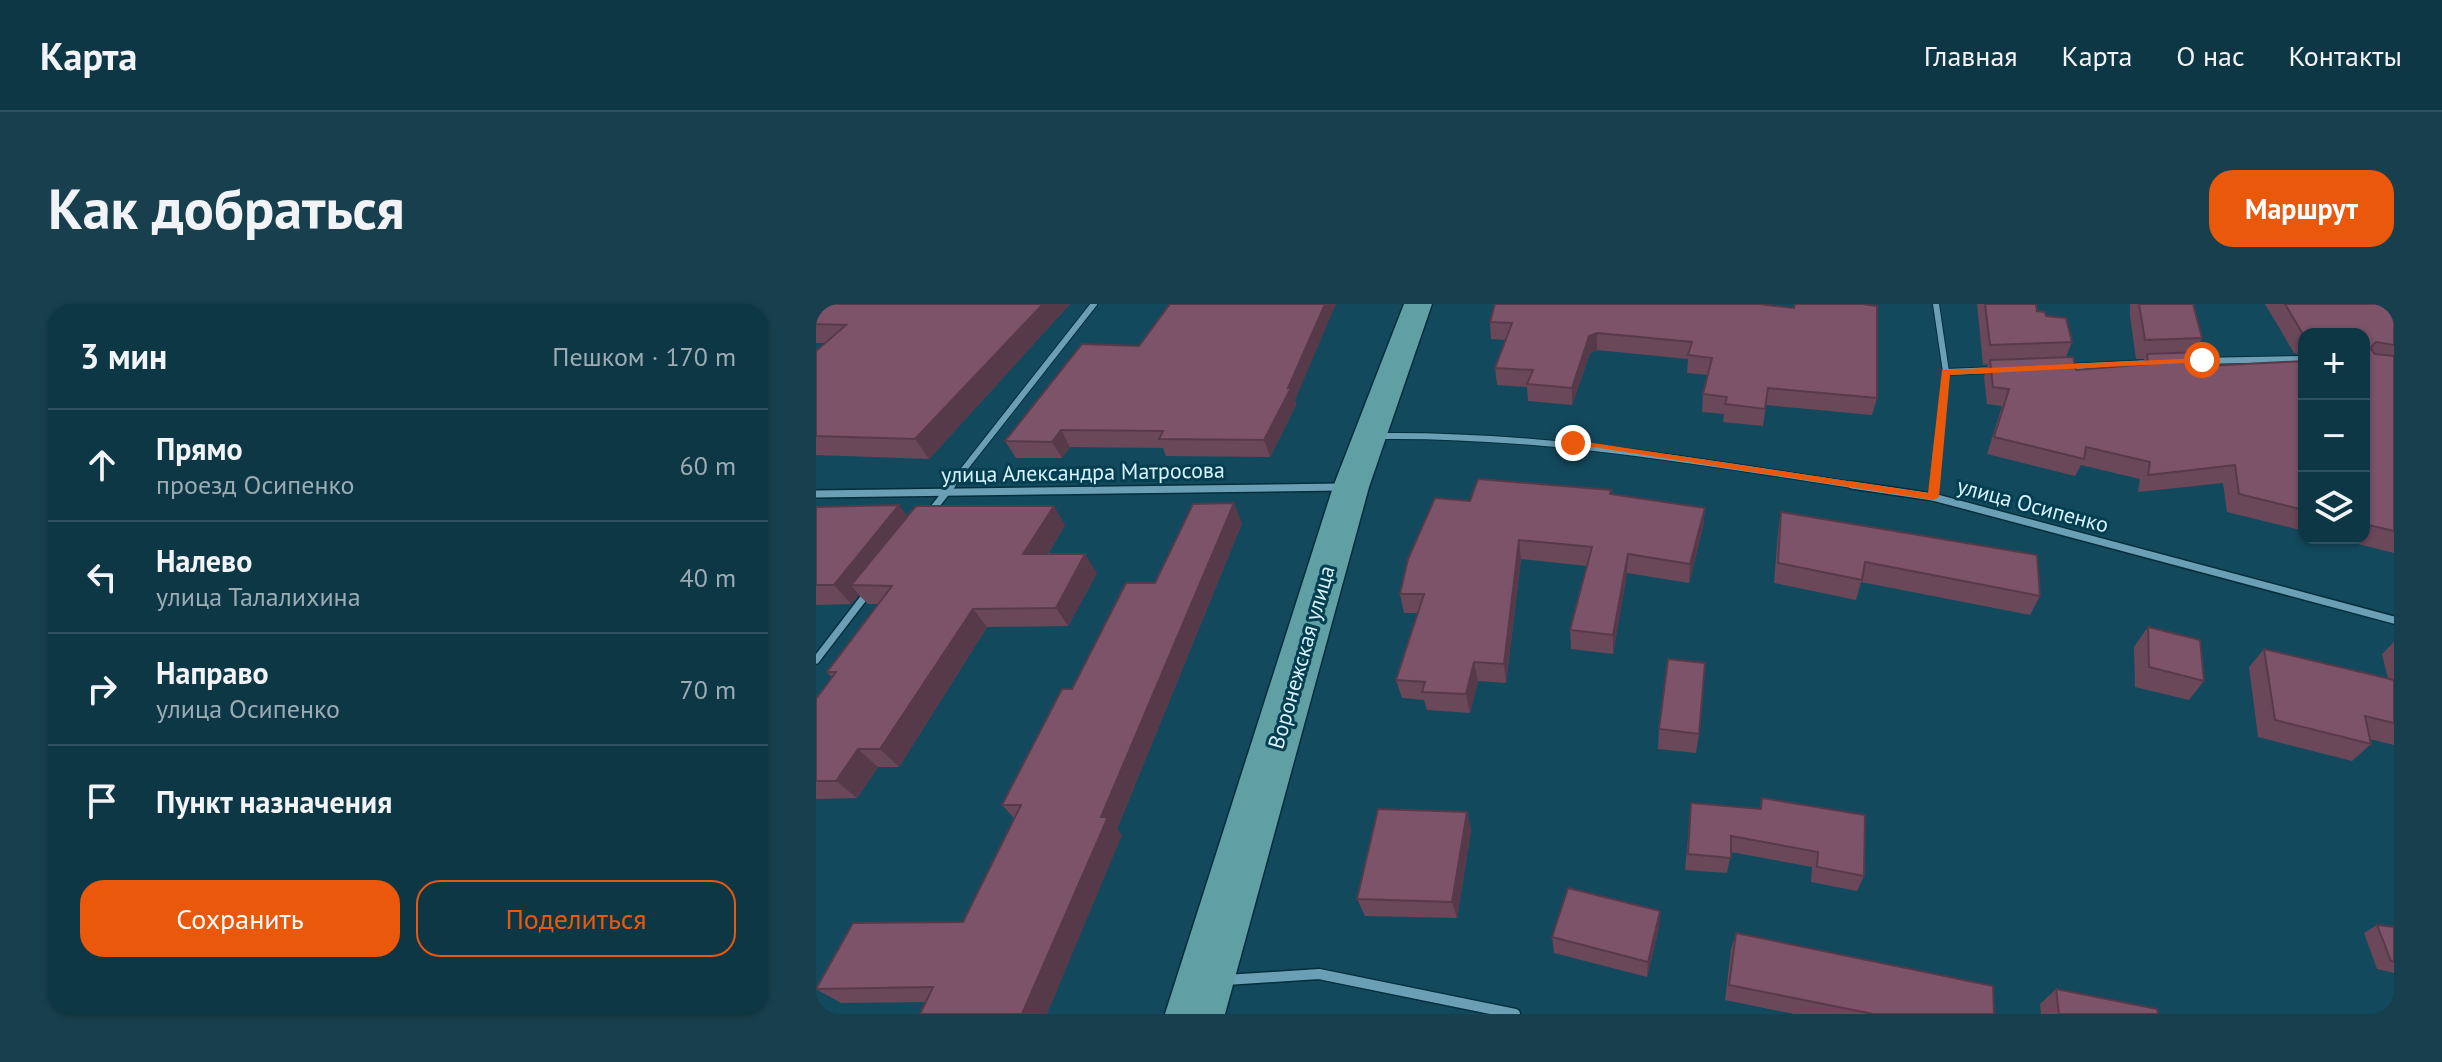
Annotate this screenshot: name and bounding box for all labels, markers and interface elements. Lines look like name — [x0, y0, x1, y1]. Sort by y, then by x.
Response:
text: Карта — [40, 31, 137, 80]
text: Главная — [1924, 37, 2018, 74]
text: Карта — [2062, 37, 2132, 74]
text: О нас — [2176, 37, 2245, 74]
text: Контакты — [2289, 37, 2402, 74]
button: Маршрут — [2209, 170, 2394, 247]
text: Как добраться — [48, 172, 405, 244]
map controls — [2298, 328, 2370, 544]
button: + — [2298, 328, 2370, 400]
text: 3 мин — [80, 334, 167, 378]
text: Пешком · 170 m — [552, 340, 736, 373]
route start — [2184, 342, 2220, 378]
button: − — [2298, 400, 2370, 472]
route end — [1555, 425, 1591, 461]
text: Прямо — [156, 429, 243, 468]
icon: ahead — [80, 443, 124, 487]
text: 60 m — [680, 449, 736, 482]
street label: улица Александра Матросова — [941, 456, 1225, 488]
text: проезд Осипенко — [156, 468, 355, 501]
street label: улица Осипенко — [1954, 471, 2112, 539]
button: layers — [2298, 472, 2370, 544]
text: Налево — [156, 541, 252, 580]
icon: left — [80, 555, 124, 599]
text: 40 m — [680, 561, 736, 594]
street label: Воронежская улица — [1261, 562, 1341, 752]
text: улица Талалихина — [156, 580, 361, 613]
text: Направо — [156, 653, 269, 692]
icon: right — [80, 667, 124, 711]
text: 70 m — [680, 673, 736, 706]
text: улица Осипенко — [156, 692, 340, 725]
icon: arrive — [80, 779, 124, 823]
text: Пункт назначения — [156, 782, 392, 821]
button: Сохранить — [80, 880, 400, 957]
button: Поделиться — [416, 880, 736, 957]

